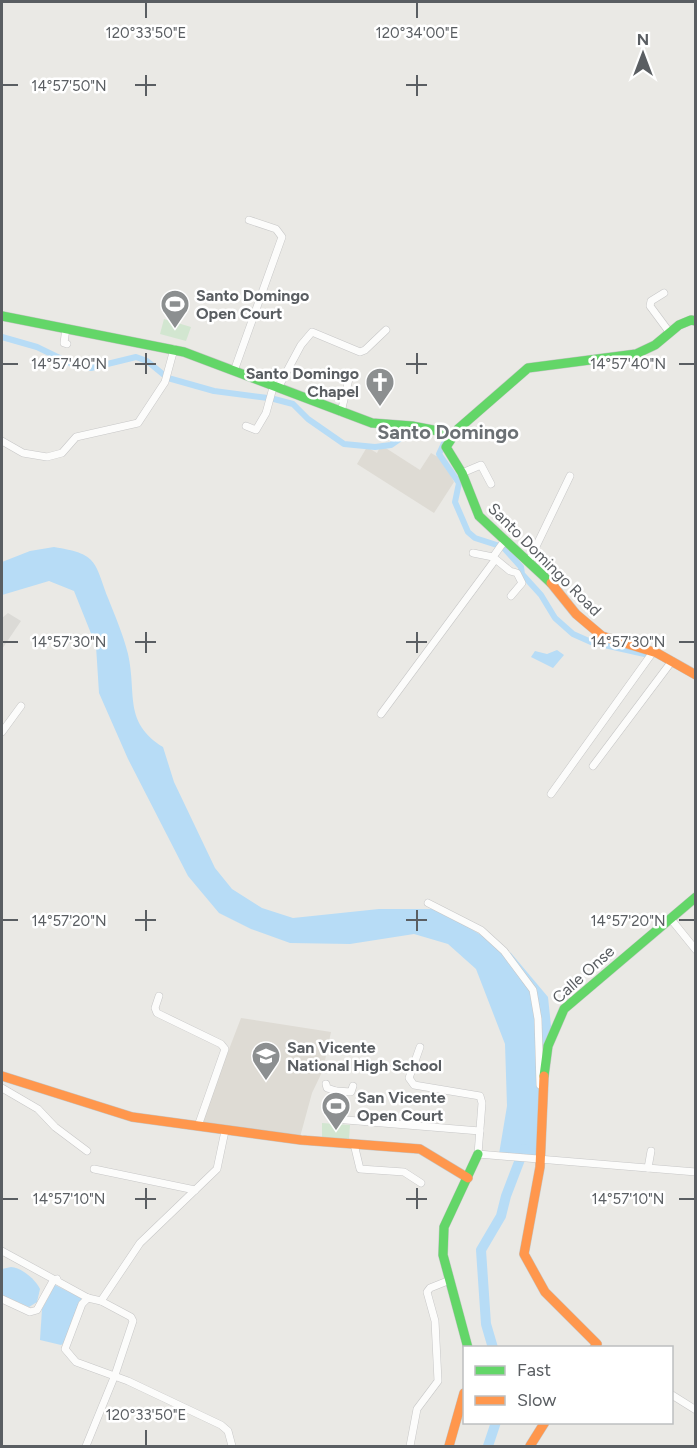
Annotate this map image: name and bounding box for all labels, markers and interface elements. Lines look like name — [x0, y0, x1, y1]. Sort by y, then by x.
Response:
text: 120°33'50"E — [106, 24, 186, 42]
text: 120°34'00"E — [375, 24, 459, 42]
north arrow — [613, 24, 673, 84]
text: N — [637, 30, 649, 49]
text: 14°57'50"N — [31, 77, 107, 95]
place label: Santo Domingo Open Court — [196, 286, 309, 323]
sports icon: Santo Domingo Open Court — [159, 288, 191, 330]
text: 14°57'40"N — [31, 355, 107, 373]
text: 14°57'40"N — [590, 355, 666, 373]
place label: Santo Domingo Chapel — [246, 364, 359, 401]
church icon: Santo Domingo Chapel — [364, 366, 396, 408]
district label: Santo Domingo — [377, 420, 519, 444]
street label: Santo Domingo Road — [484, 499, 605, 620]
text: 14°57'30"N — [32, 633, 106, 651]
text: 14°57'30"N — [591, 633, 665, 651]
text: 14°57'20"N — [31, 912, 107, 930]
text: 14°57'20"N — [590, 912, 666, 930]
street label: Calle Onse — [548, 941, 618, 1007]
place label: San Vicente National High School — [287, 1038, 442, 1075]
school or university icon: San Vicente National High School — [250, 1040, 282, 1082]
place label: San Vicente Open Court — [357, 1088, 446, 1125]
sports icon: San Vicente Open Court — [320, 1090, 352, 1132]
text: 14°57'10"N — [33, 1190, 105, 1208]
text: 14°57'10"N — [592, 1190, 664, 1208]
legend — [463, 1346, 673, 1424]
text: Fast — [517, 1359, 551, 1381]
text: Slow — [517, 1389, 556, 1411]
text: 120°33'50"E — [106, 1406, 186, 1424]

